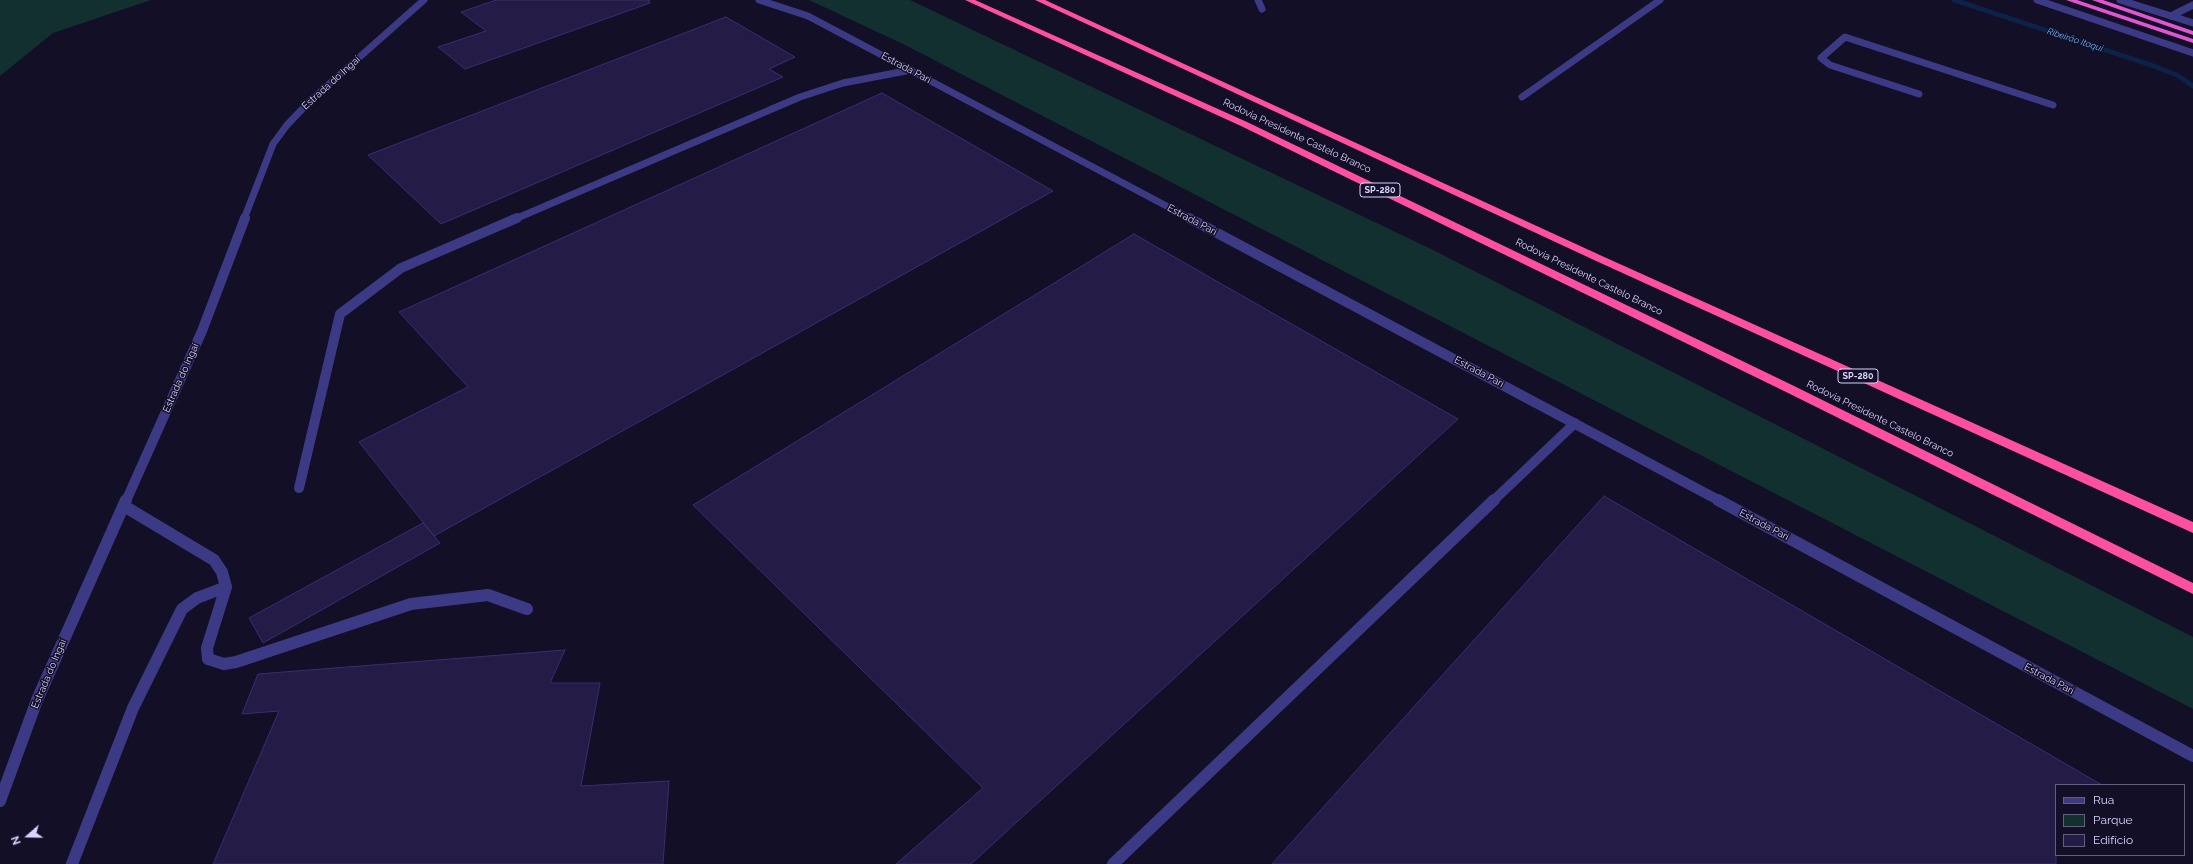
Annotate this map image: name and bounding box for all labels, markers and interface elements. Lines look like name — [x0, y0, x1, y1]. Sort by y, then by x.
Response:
water label: Ribeirão Itaqui — [2046, 26, 2104, 54]
street label: Estrada Pari — [879, 50, 933, 86]
street label: Estrada do Ingaí — [299, 54, 363, 112]
street label: Rodovia Presidente Castelo Branco — [1221, 96, 1373, 176]
road number: SP-280 — [1360, 183, 1400, 197]
street label: Estrada Pari — [1165, 202, 1219, 238]
street label: Rodovia Presidente Castelo Branco — [1514, 236, 1664, 318]
street label: Estrada do Ingaí — [160, 342, 202, 414]
street label: Estrada Pari — [1452, 354, 1506, 390]
road number: SP-280 — [1838, 369, 1878, 383]
street label: Rodovia Presidente Castelo Branco — [1805, 378, 1955, 460]
street label: Estrada Pari — [1737, 507, 1791, 543]
street label: Estrada do Ingaí — [29, 637, 69, 711]
street label: Estrada Pari — [2022, 661, 2076, 697]
legend — [2055, 784, 2185, 856]
text: Rua — [2093, 793, 2114, 807]
text: Parque — [2093, 813, 2133, 827]
north arrow — [8, 816, 48, 856]
text: Edifício — [2093, 833, 2133, 847]
text: N — [9, 834, 24, 846]

